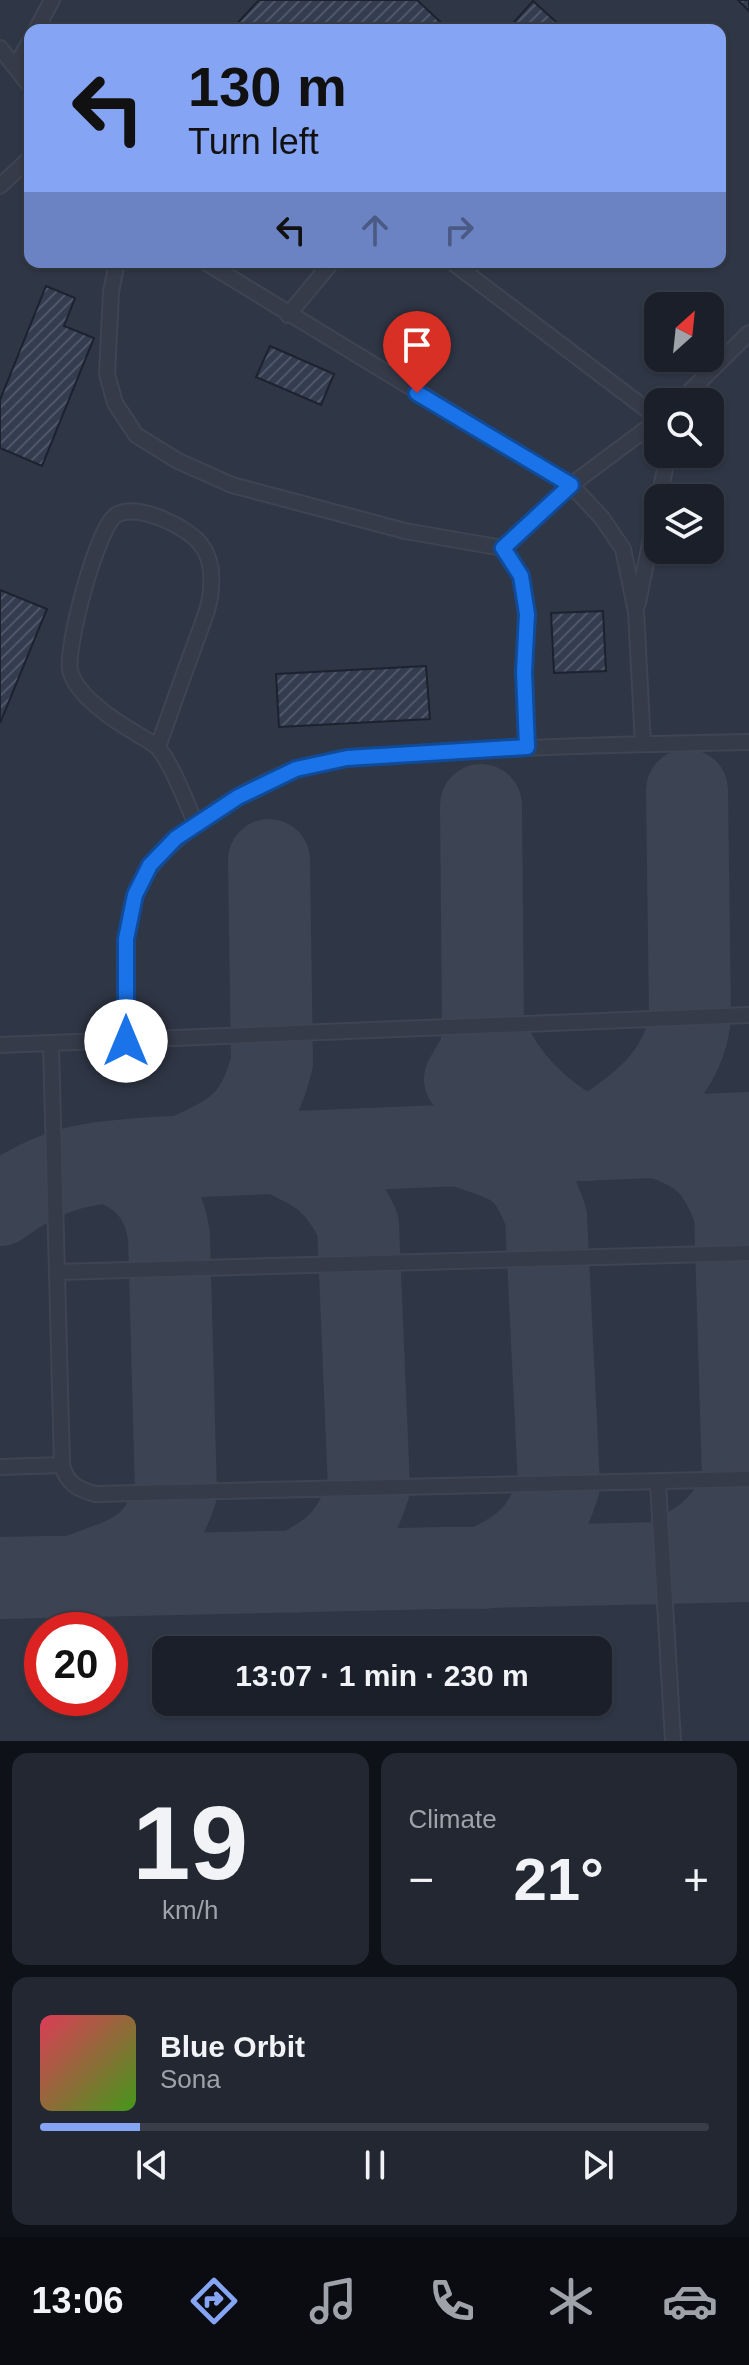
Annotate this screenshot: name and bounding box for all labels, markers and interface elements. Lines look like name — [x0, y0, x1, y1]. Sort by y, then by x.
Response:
text: 130 m — [188, 55, 347, 118]
icon: left — [56, 56, 160, 160]
text: Turn left — [188, 121, 319, 162]
icon: left — [269, 208, 313, 252]
icon: ahead — [353, 208, 397, 252]
icon: right — [437, 208, 481, 252]
north arrow — [644, 292, 724, 372]
map controls — [644, 292, 724, 564]
pin — [383, 311, 451, 393]
icon: arrive — [395, 323, 439, 367]
button: search — [644, 388, 724, 468]
button: layers — [644, 484, 724, 564]
position arrow — [84, 999, 168, 1083]
speed limit sign: 20 — [24, 1612, 128, 1716]
text: 13:07 · 1 min · 230 m — [235, 1659, 529, 1692]
text: 19 — [132, 1785, 248, 1901]
text: Climate — [409, 1804, 497, 1834]
text: 21° — [513, 1846, 604, 1913]
text: − — [409, 1855, 434, 1904]
text: + — [683, 1855, 709, 1904]
text: km/h — [162, 1895, 218, 1925]
text: Blue Orbit — [160, 2030, 305, 2063]
text: Sona — [160, 2064, 221, 2094]
icon: previous — [130, 2143, 174, 2187]
icon: pause — [353, 2143, 397, 2187]
icon: next — [576, 2143, 620, 2187]
icon: directions — [186, 2273, 242, 2329]
icon: music — [305, 2273, 361, 2329]
icon: phone — [424, 2273, 480, 2329]
icon: climate — [543, 2273, 599, 2329]
icon: car — [662, 2273, 718, 2329]
text: 13:06 — [31, 2280, 123, 2321]

